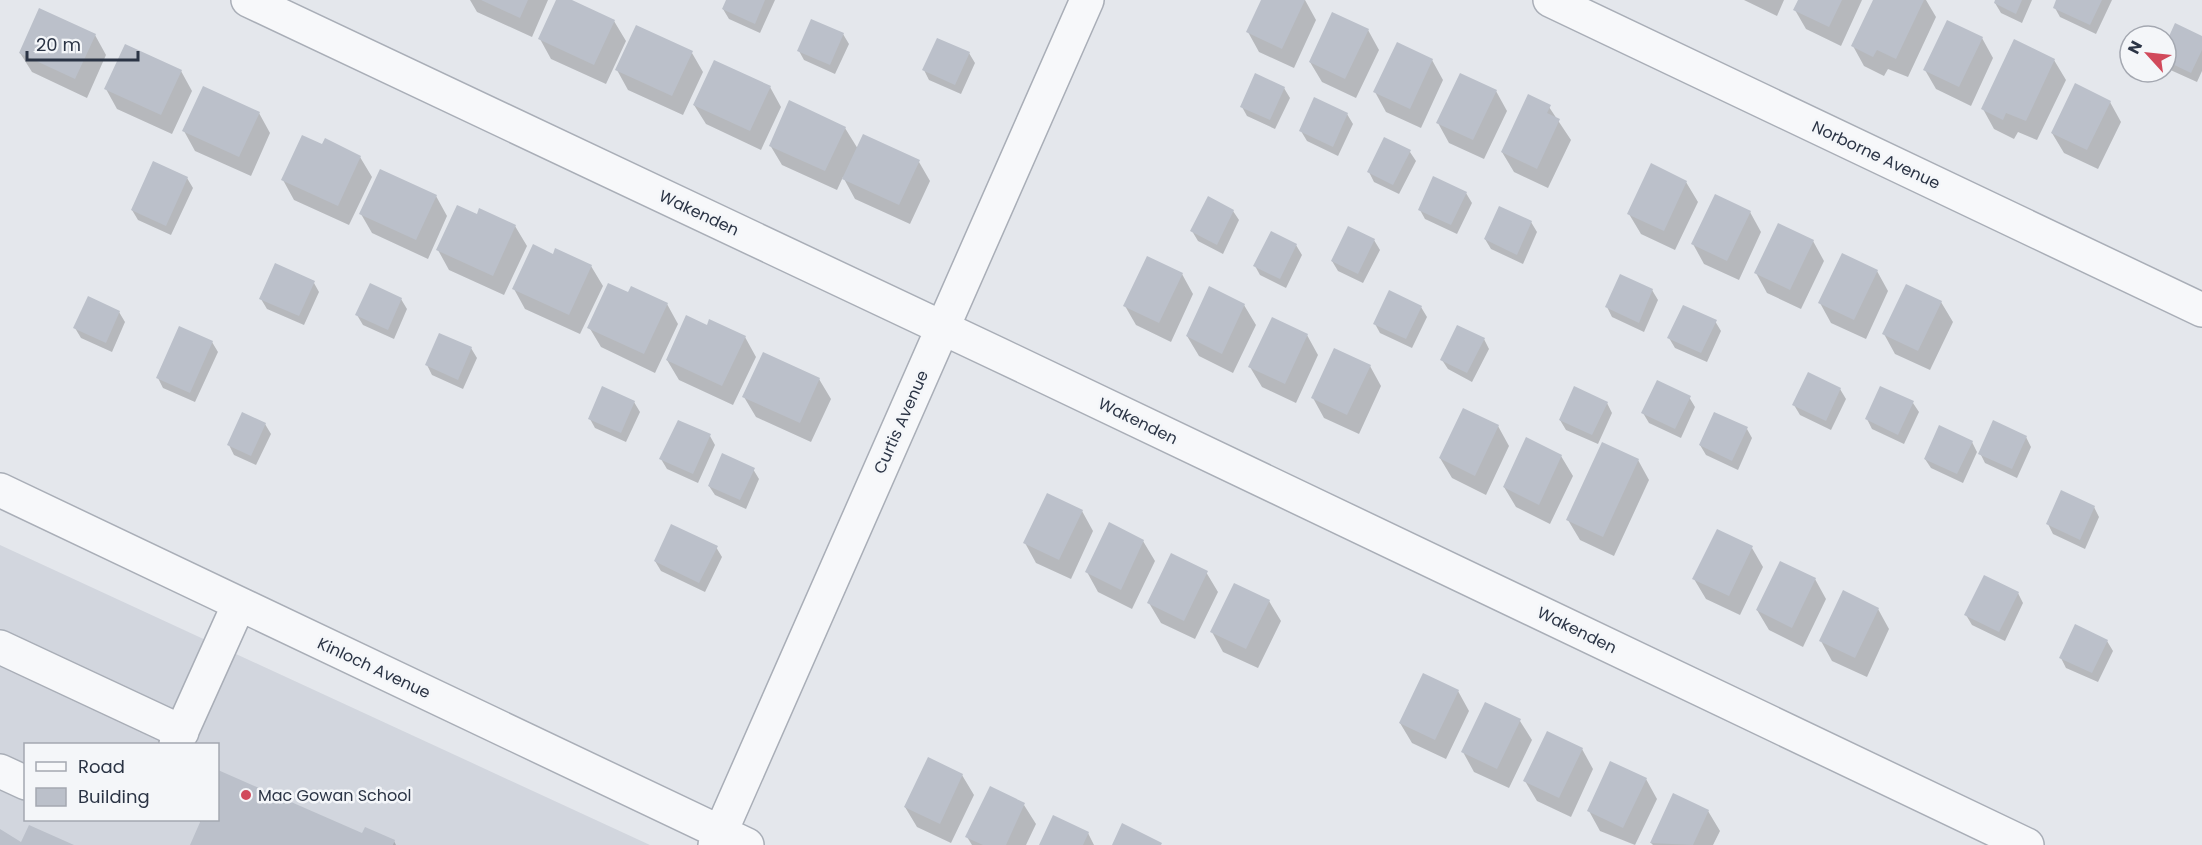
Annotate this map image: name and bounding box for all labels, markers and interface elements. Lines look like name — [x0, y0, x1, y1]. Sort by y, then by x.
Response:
scale bar — [27, 24, 138, 62]
north arrow — [2118, 24, 2178, 84]
text: 20 m — [36, 32, 81, 57]
text: N — [2122, 37, 2148, 58]
street label: Norborne Avenue — [1808, 115, 1944, 195]
street label: Wakenden — [655, 184, 743, 242]
street label: Curtis Avenue — [868, 367, 934, 477]
street label: Wakenden — [1094, 392, 1182, 450]
street label: Wakenden — [1533, 601, 1621, 659]
street label: Kinloch Avenue — [314, 632, 434, 704]
legend — [24, 743, 219, 821]
text: Road — [78, 754, 125, 779]
text: Building — [78, 784, 150, 809]
place label: Mac Gowan School — [258, 784, 411, 807]
marker: Mac Gowan School — [239, 788, 253, 802]

